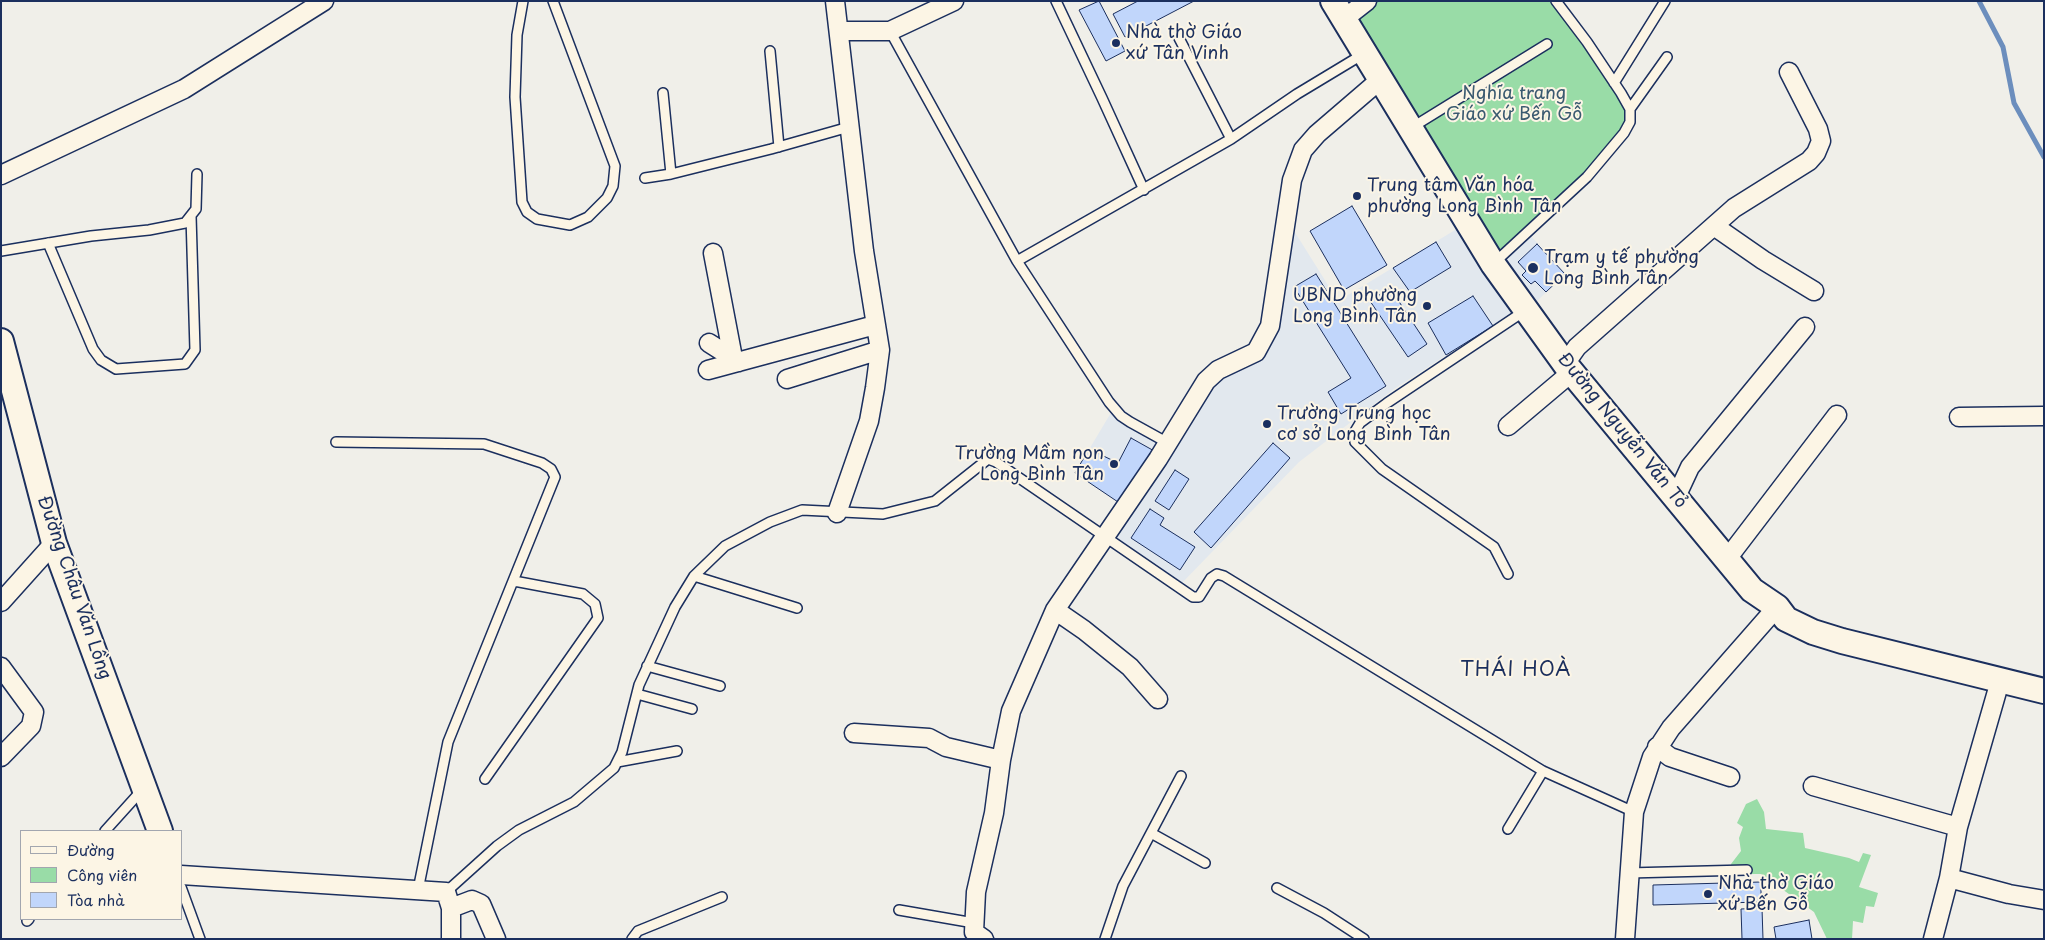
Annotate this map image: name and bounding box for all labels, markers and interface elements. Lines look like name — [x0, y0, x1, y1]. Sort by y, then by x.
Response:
place label: Nhà thờ Giáo xứ Tân Vinh — [1126, 22, 1242, 64]
marker: Nhà thờ Giáo xứ Tân Vinh — [1110, 37, 1122, 49]
park label: Nghĩa trang Giáo xứ Bến Gỗ — [1446, 83, 1582, 126]
place label: Trung tâm Văn hóa phường Long Bình Tân — [1367, 175, 1562, 218]
marker: Trung tâm Văn hóa phường Long Bình Tân — [1351, 190, 1363, 202]
place label: Trạm y tế phường Long Bình Tân — [1544, 247, 1699, 290]
marker: Trạm y tế phường Long Bình Tân — [1526, 261, 1540, 275]
place label: UBND phường Long Bình Tân — [1293, 285, 1417, 328]
marker: UBND phường Long Bình Tân — [1421, 300, 1433, 312]
street label: Đường Nguyễn Văn Tỏ — [1553, 349, 1691, 513]
place label: Trường Trung học cơ sở Long Bình Tân — [1277, 403, 1451, 446]
marker: Trường Trung học cơ sở Long Bình Tân — [1261, 418, 1273, 430]
place label: Trường Mầm non Long Bình Tân — [955, 443, 1104, 486]
marker: Trường Mầm non Long Bình Tân — [1108, 458, 1120, 470]
street label: Đường Châu Văn Lồng — [32, 493, 116, 683]
district label: THÁI HOÀ — [1459, 658, 1573, 682]
legend — [20, 830, 182, 920]
text: Đường — [67, 838, 115, 861]
text: Công viên — [67, 863, 137, 886]
place label: Nhà thờ Giáo xứ Bến Gỗ — [1718, 873, 1834, 916]
text: Tòa nhà — [67, 888, 124, 911]
marker: Nhà thờ Giáo xứ Bến Gỗ — [1702, 888, 1714, 900]

